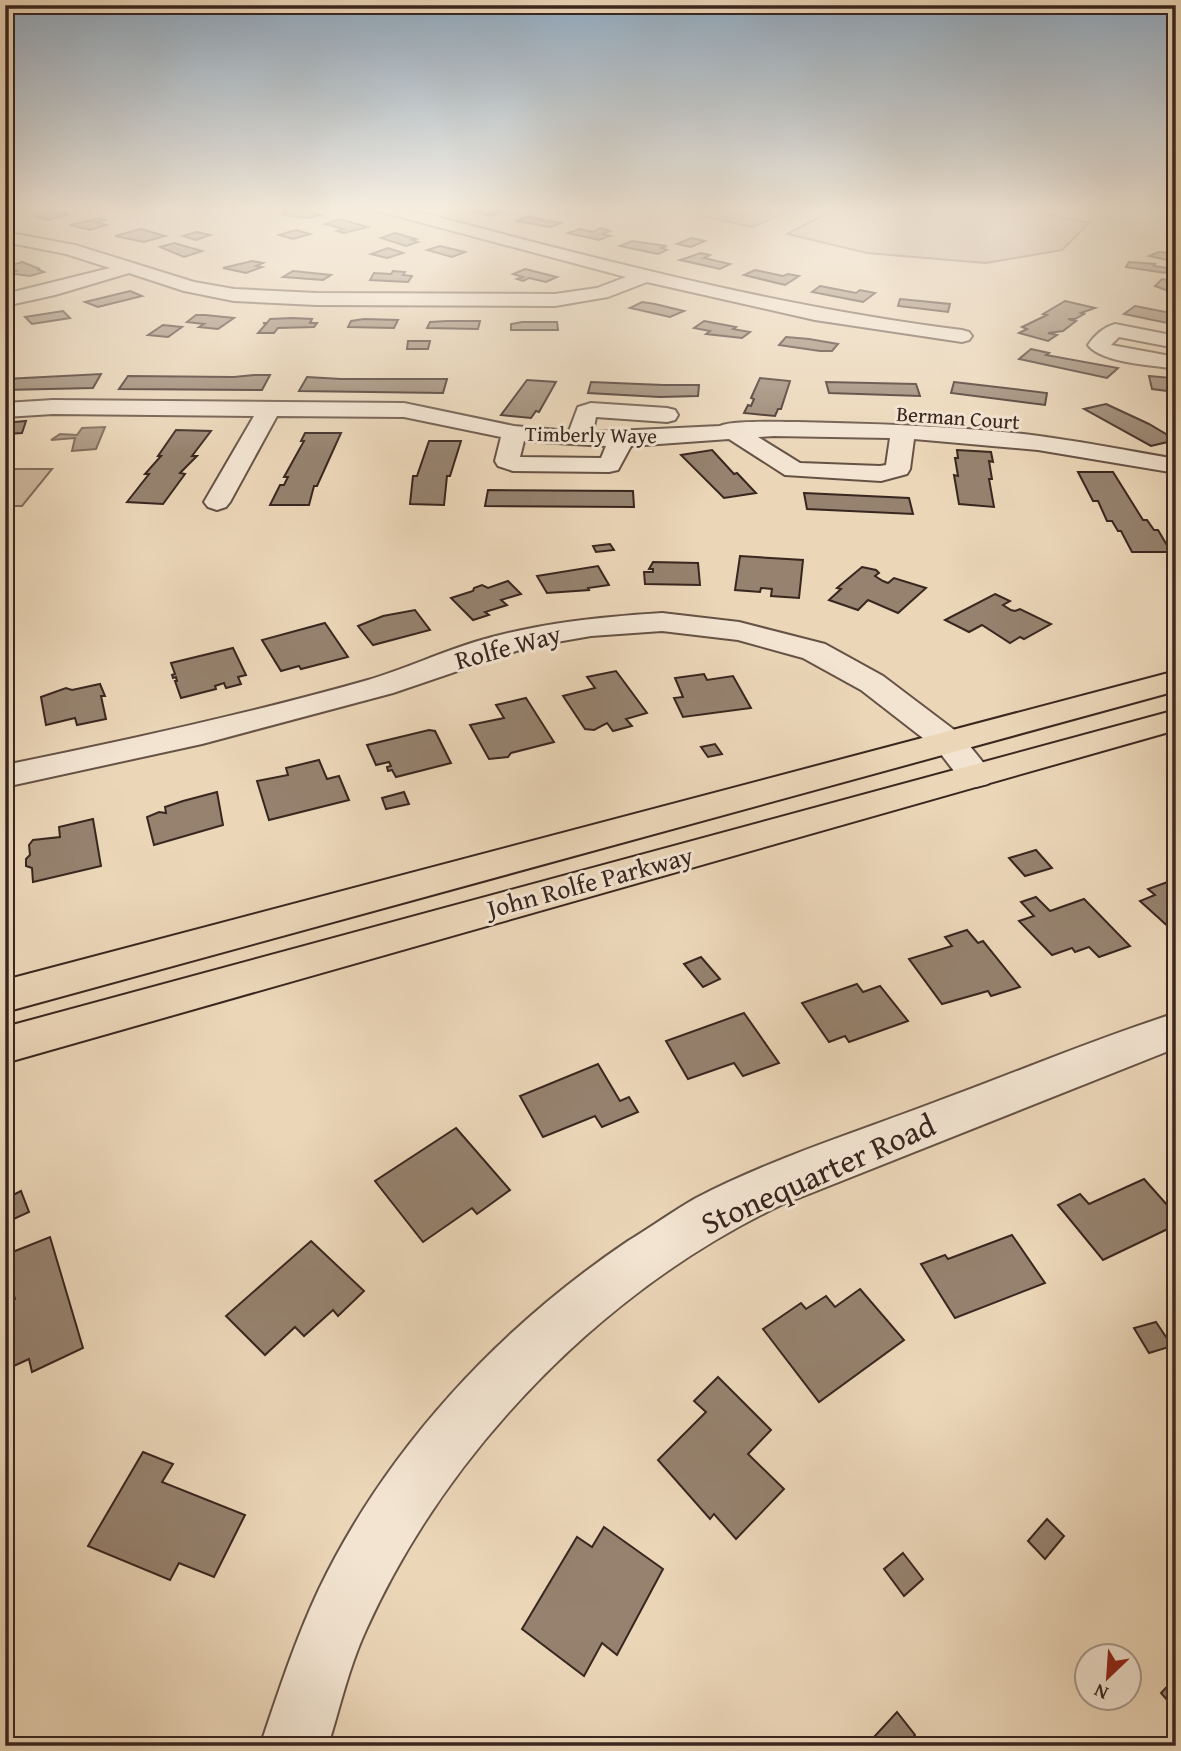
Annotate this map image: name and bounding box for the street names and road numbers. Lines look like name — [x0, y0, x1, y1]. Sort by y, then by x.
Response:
street label: Berman Court — [895, 398, 1021, 437]
street label: Timberly Waye — [525, 418, 657, 451]
street label: Rolfe Way — [451, 614, 565, 679]
street label: John Rolfe Parkway — [480, 835, 697, 929]
street label: Stonequarter Road — [693, 1101, 943, 1246]

